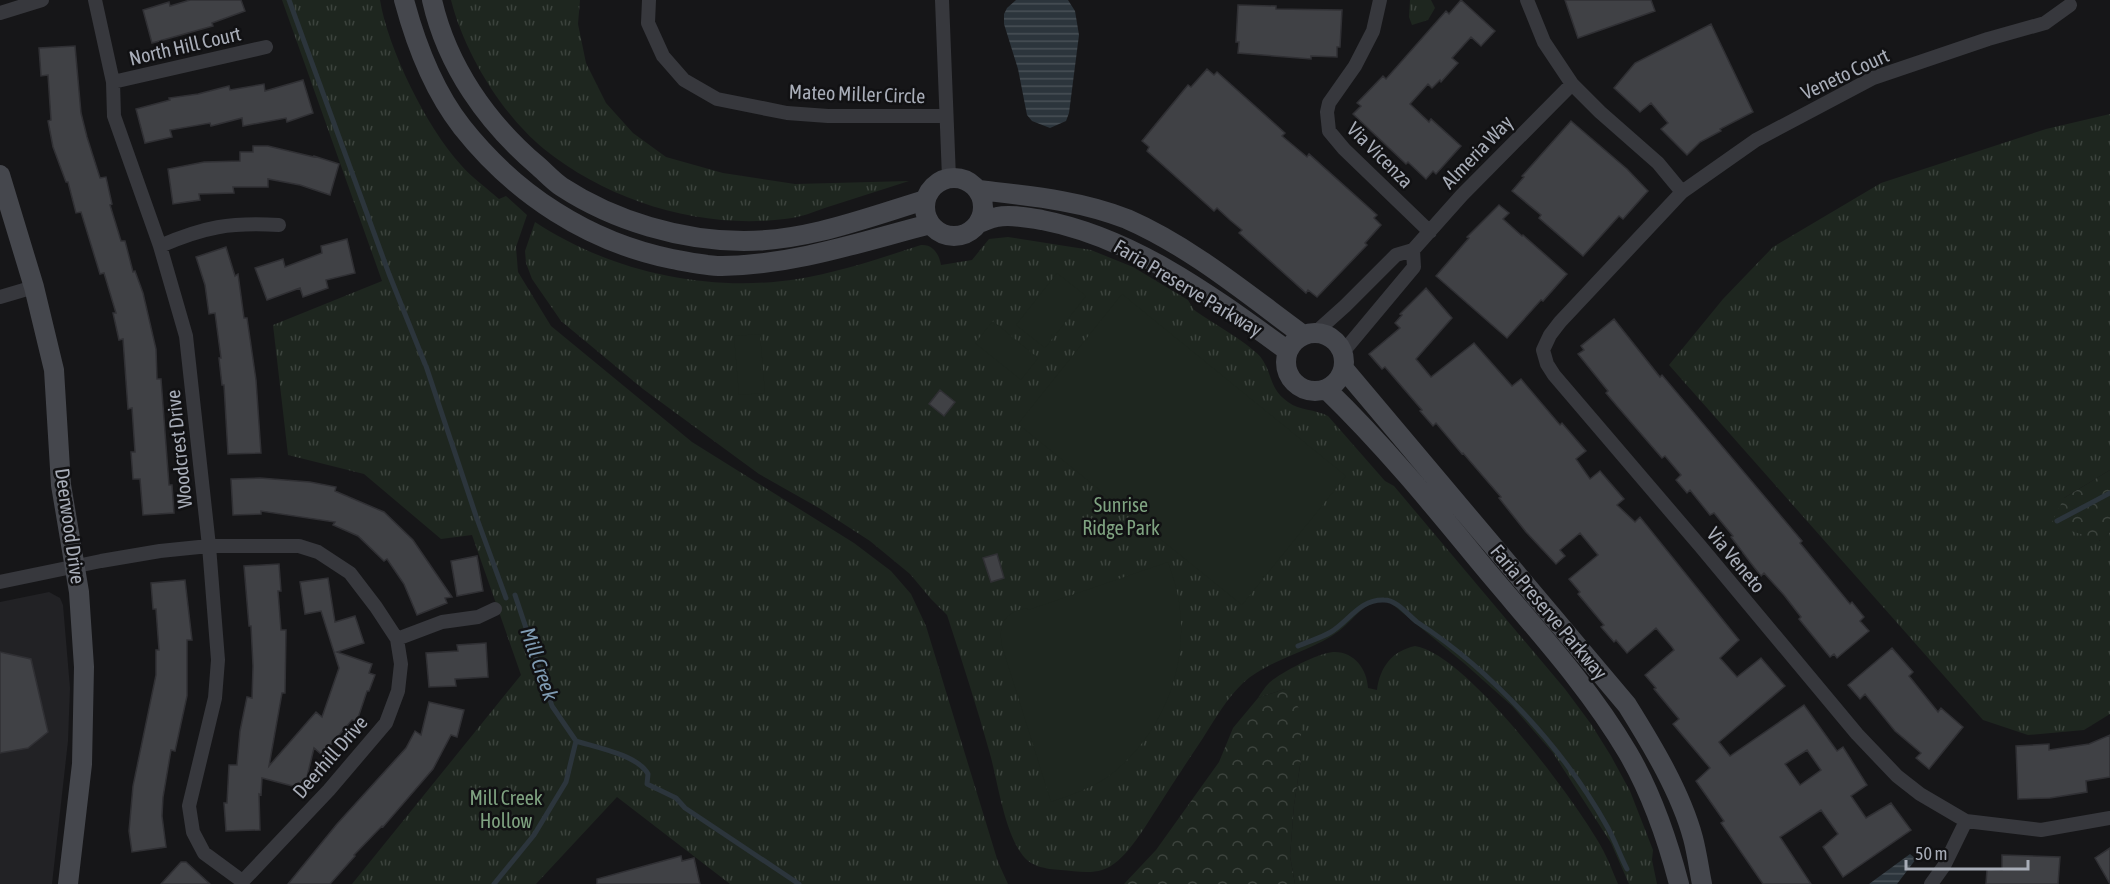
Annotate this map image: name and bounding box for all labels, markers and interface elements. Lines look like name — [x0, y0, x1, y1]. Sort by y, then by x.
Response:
street label: North Hill Court — [127, 21, 243, 70]
street label: Veneto Court — [1797, 43, 1893, 104]
street label: Mateo Miller Circle — [788, 80, 926, 107]
street label: Almeria Way — [1436, 110, 1517, 193]
street label: Via Vicenza — [1343, 117, 1418, 192]
street label: Faria Preserve Parkway — [1110, 234, 1267, 341]
street label: Woodcrest Drive — [161, 389, 196, 509]
street label: Deerwood Drive — [51, 467, 90, 585]
park label: Sunrise Ridge Park — [1082, 493, 1160, 539]
street label: Via Veneto — [1702, 522, 1770, 597]
street label: Faria Preserve Parkway — [1486, 540, 1612, 684]
water label: Mill Creek — [516, 624, 564, 704]
street label: Deerhill Drive — [288, 711, 372, 803]
park label: Mill Creek Hollow — [469, 786, 543, 832]
scale bar — [1906, 833, 2028, 871]
text: 50 m — [1915, 843, 1947, 864]

